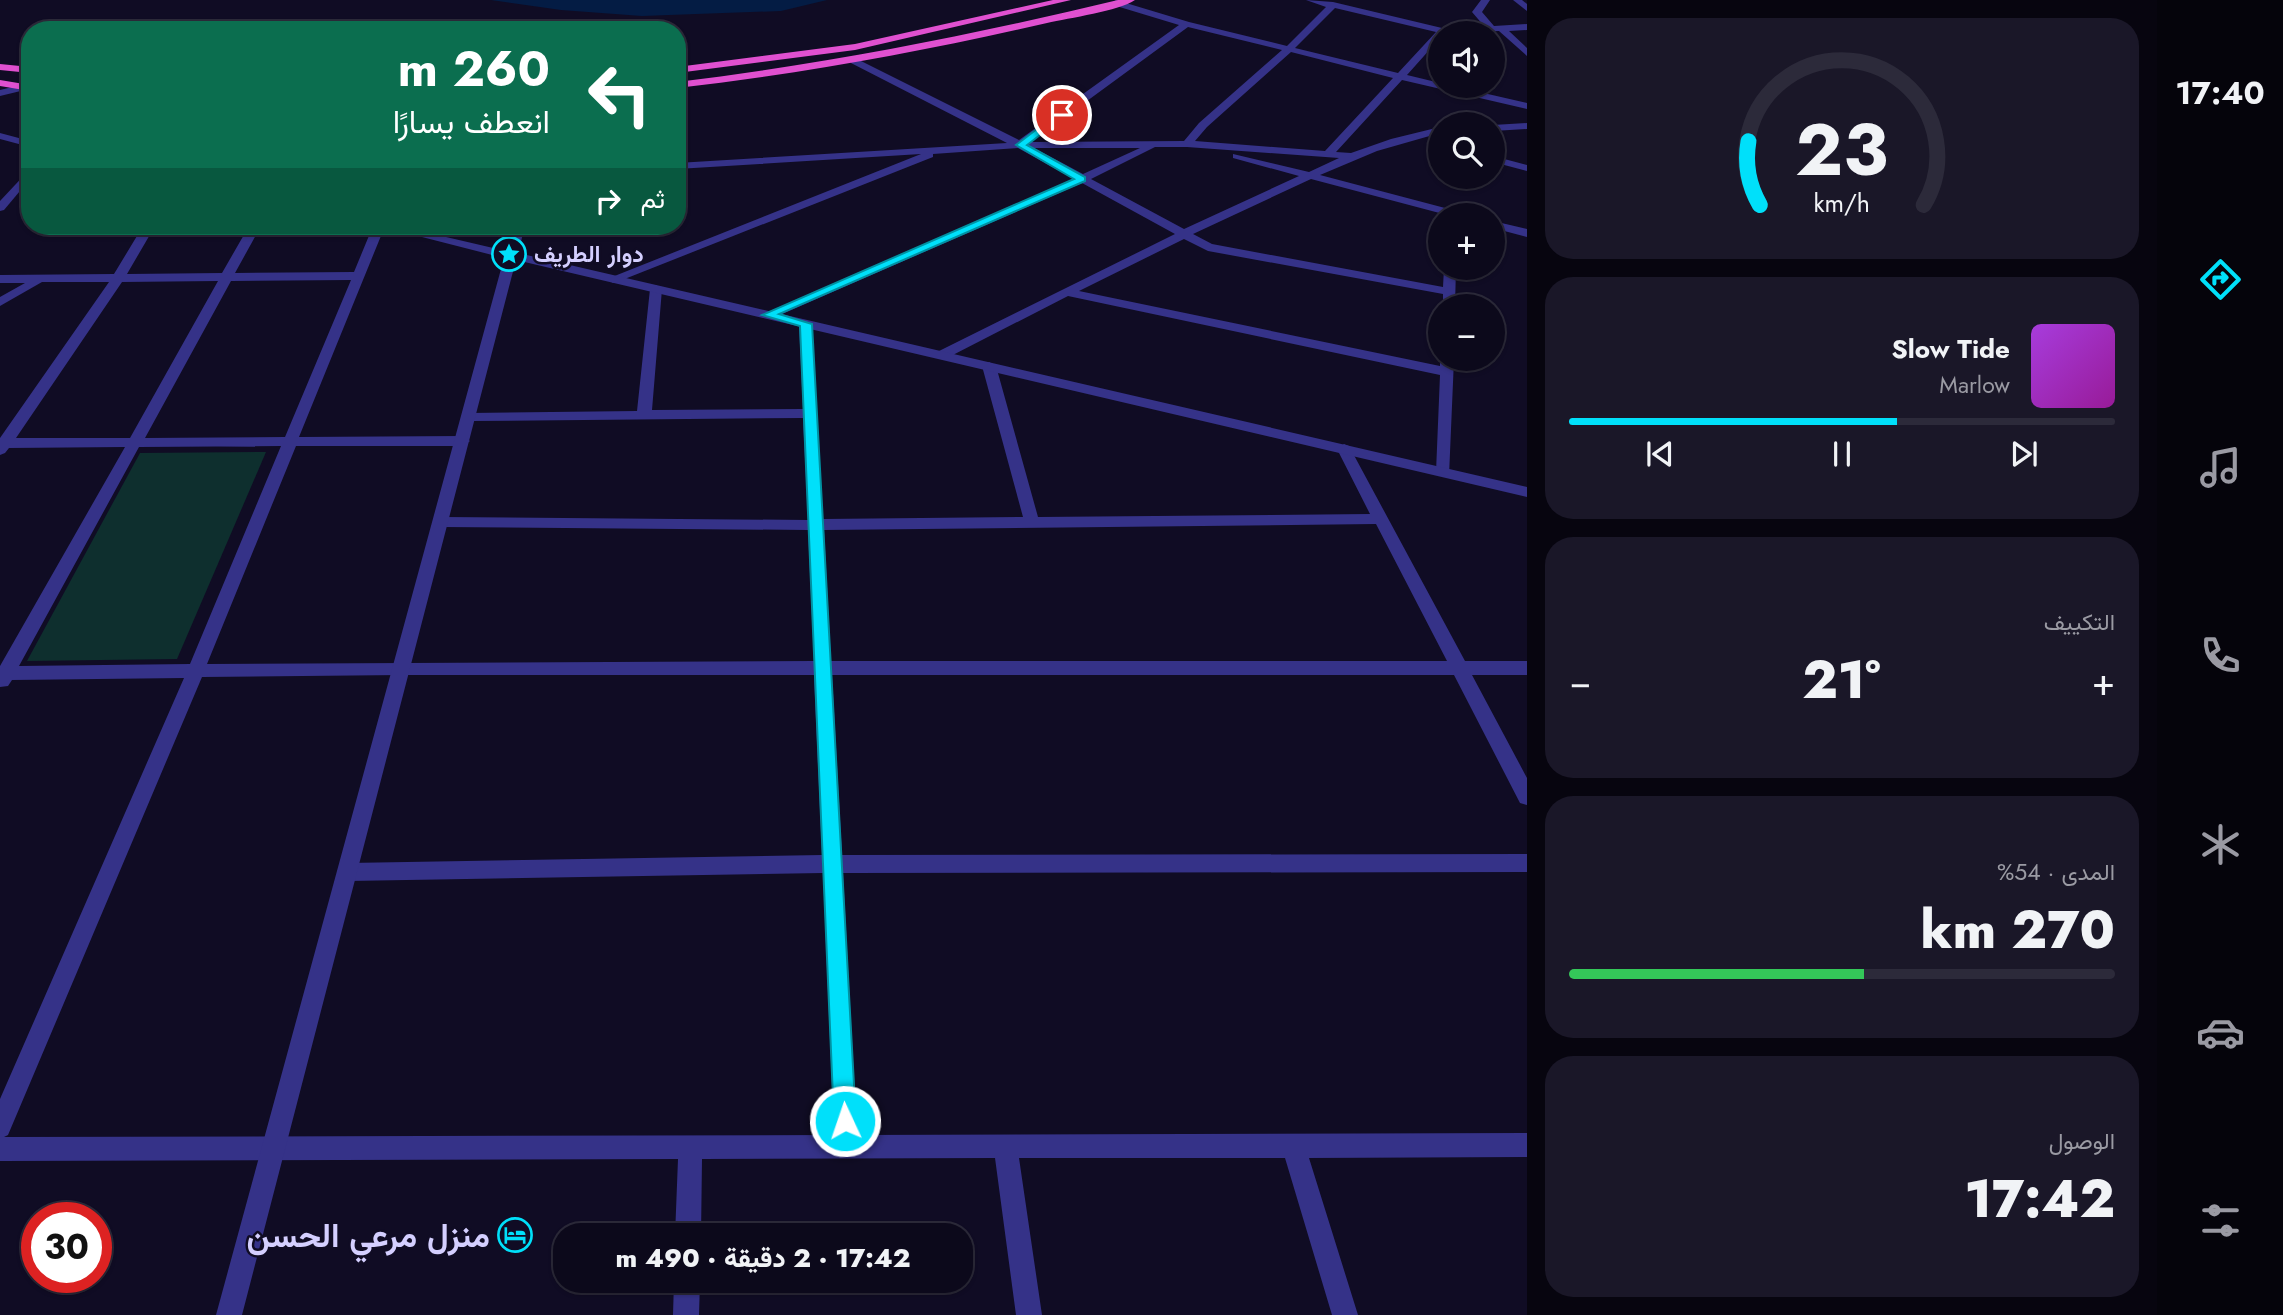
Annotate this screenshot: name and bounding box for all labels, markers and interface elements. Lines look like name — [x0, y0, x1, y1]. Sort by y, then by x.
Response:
map controls — [1428, 21, 1505, 371]
button: sound — [1428, 21, 1505, 98]
text: 260 m — [398, 34, 550, 104]
icon: left — [574, 49, 665, 140]
text: 17:40 — [2175, 70, 2265, 116]
pin — [1032, 85, 1092, 145]
icon: arrive — [1043, 96, 1081, 134]
text: 23 — [1796, 97, 1888, 202]
text: انعطف يسارًا — [393, 99, 550, 145]
button: search — [1428, 112, 1505, 189]
text: ثم — [641, 180, 665, 218]
icon: right — [589, 182, 627, 220]
text: km/h — [1814, 185, 1870, 221]
button: + — [1428, 203, 1505, 280]
place icon: دوار الطريف — [490, 235, 528, 273]
place label: دوار الطريف — [534, 237, 644, 271]
icon: directions — [2196, 255, 2245, 304]
button: − — [1428, 294, 1505, 371]
text: Slow Tide — [1891, 330, 2010, 368]
text: Marlow — [1939, 368, 2010, 402]
icon: previous — [1641, 435, 1679, 473]
icon: pause — [1823, 435, 1861, 473]
icon: next — [2005, 435, 2043, 473]
icon: music — [2196, 443, 2245, 492]
text: التكييف — [2044, 605, 2115, 639]
icon: phone — [2196, 631, 2245, 680]
text: 21° — [1802, 642, 1881, 718]
text: − — [1569, 654, 1591, 709]
text: + — [2092, 654, 2115, 709]
icon: climate — [2196, 820, 2245, 869]
text: المدى · 54% — [1997, 855, 2115, 889]
text: 270 km — [1921, 892, 2115, 968]
icon: car — [2196, 1008, 2245, 1057]
position arrow — [808, 1084, 882, 1158]
text: الوصول — [2049, 1124, 2115, 1158]
text: 17:42 — [1964, 1161, 2115, 1237]
icon: filters — [2196, 1196, 2245, 1245]
speed limit sign: 30 — [21, 1202, 112, 1293]
place label: منزل مرعي الحسن — [246, 1212, 490, 1263]
hotel icon: منزل مرعي الحسن — [496, 1216, 534, 1254]
text: 17:42 · 2 دقيقة · 490 m — [615, 1239, 911, 1277]

